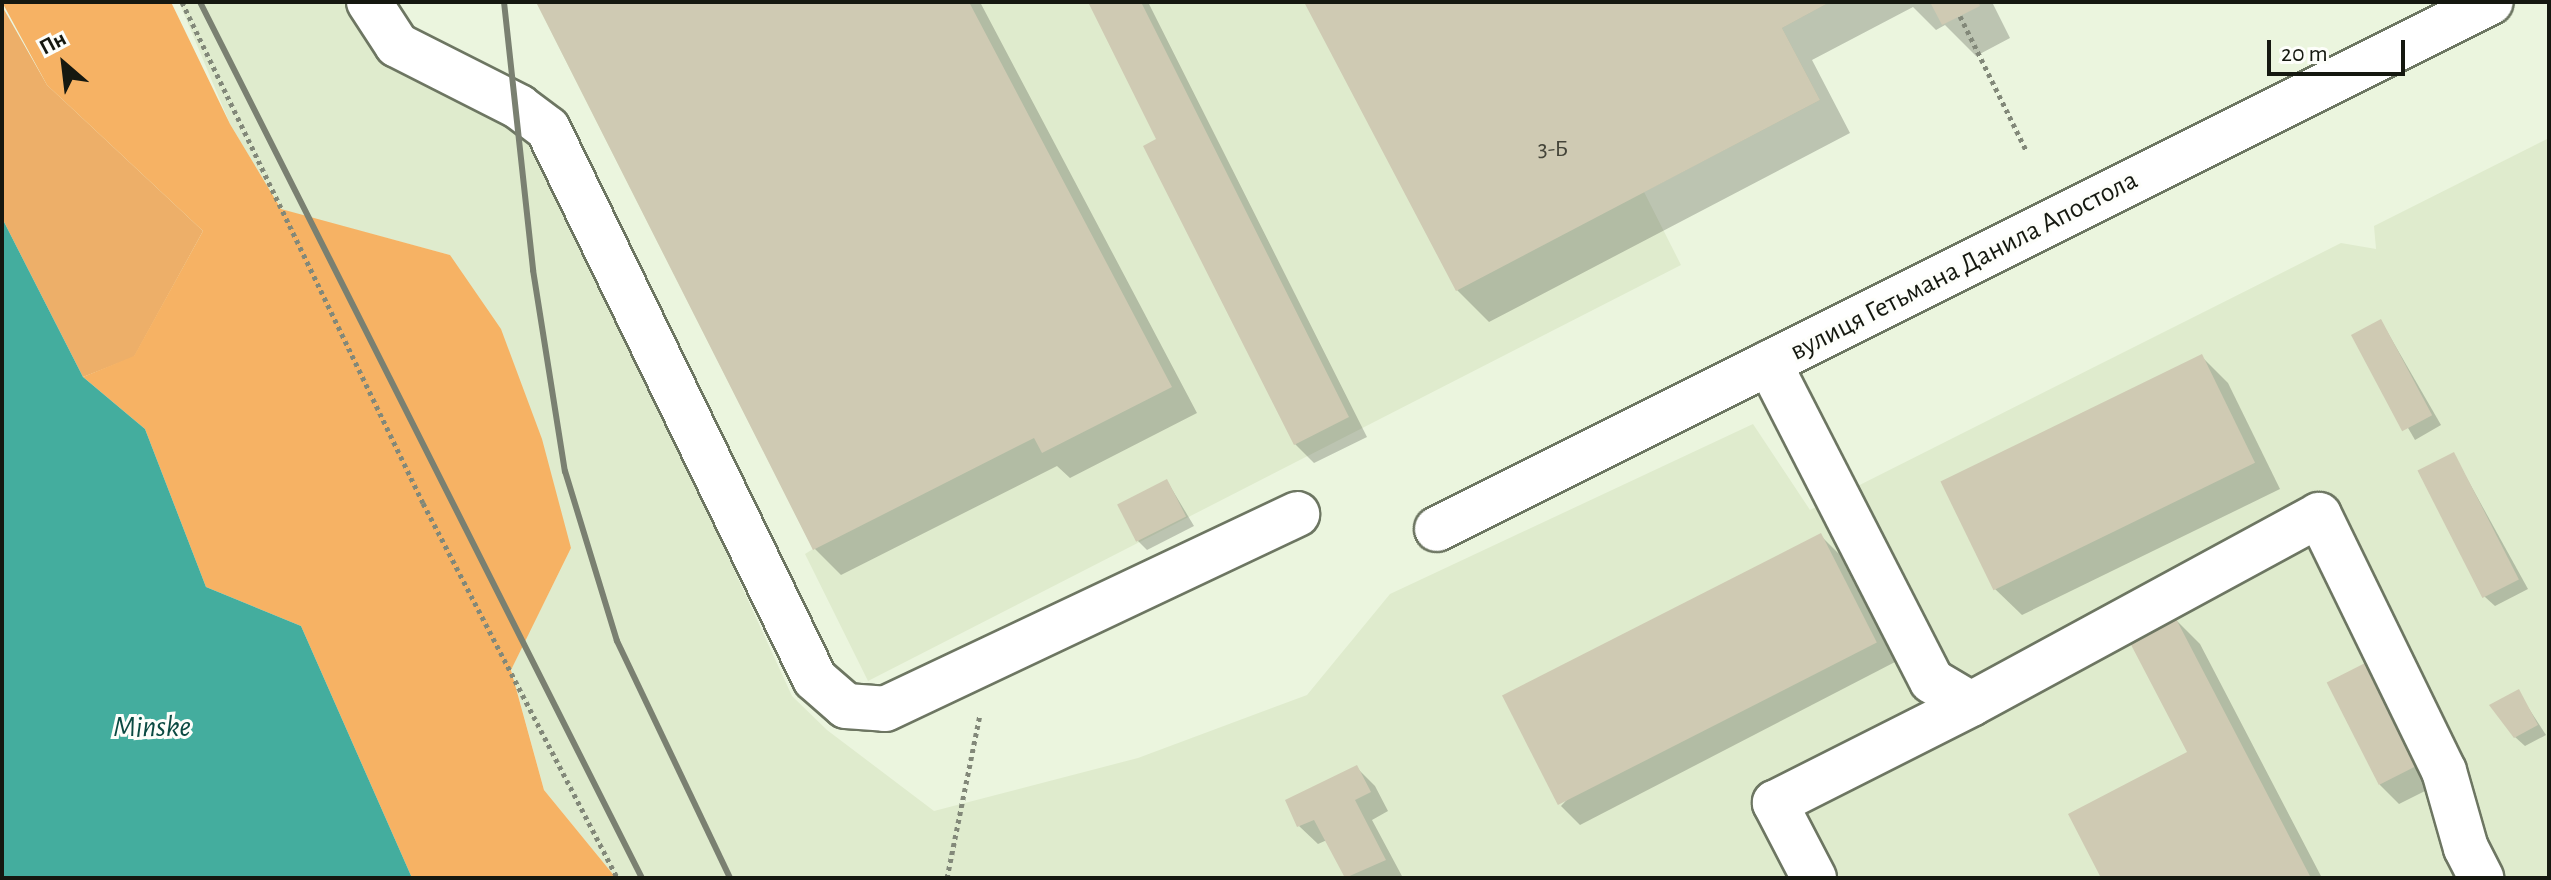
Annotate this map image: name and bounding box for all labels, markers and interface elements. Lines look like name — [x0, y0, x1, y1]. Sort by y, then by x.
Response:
north arrow — [24, 24, 104, 104]
scale bar — [2271, 24, 2409, 74]
text: Пн — [36, 27, 70, 59]
text: 20 m — [2281, 42, 2328, 66]
house number: 3-Б — [1538, 136, 1568, 164]
street label: вулиця Гетьмана Данила Апостола — [1785, 163, 2143, 369]
water label: Minske — [113, 709, 191, 745]

